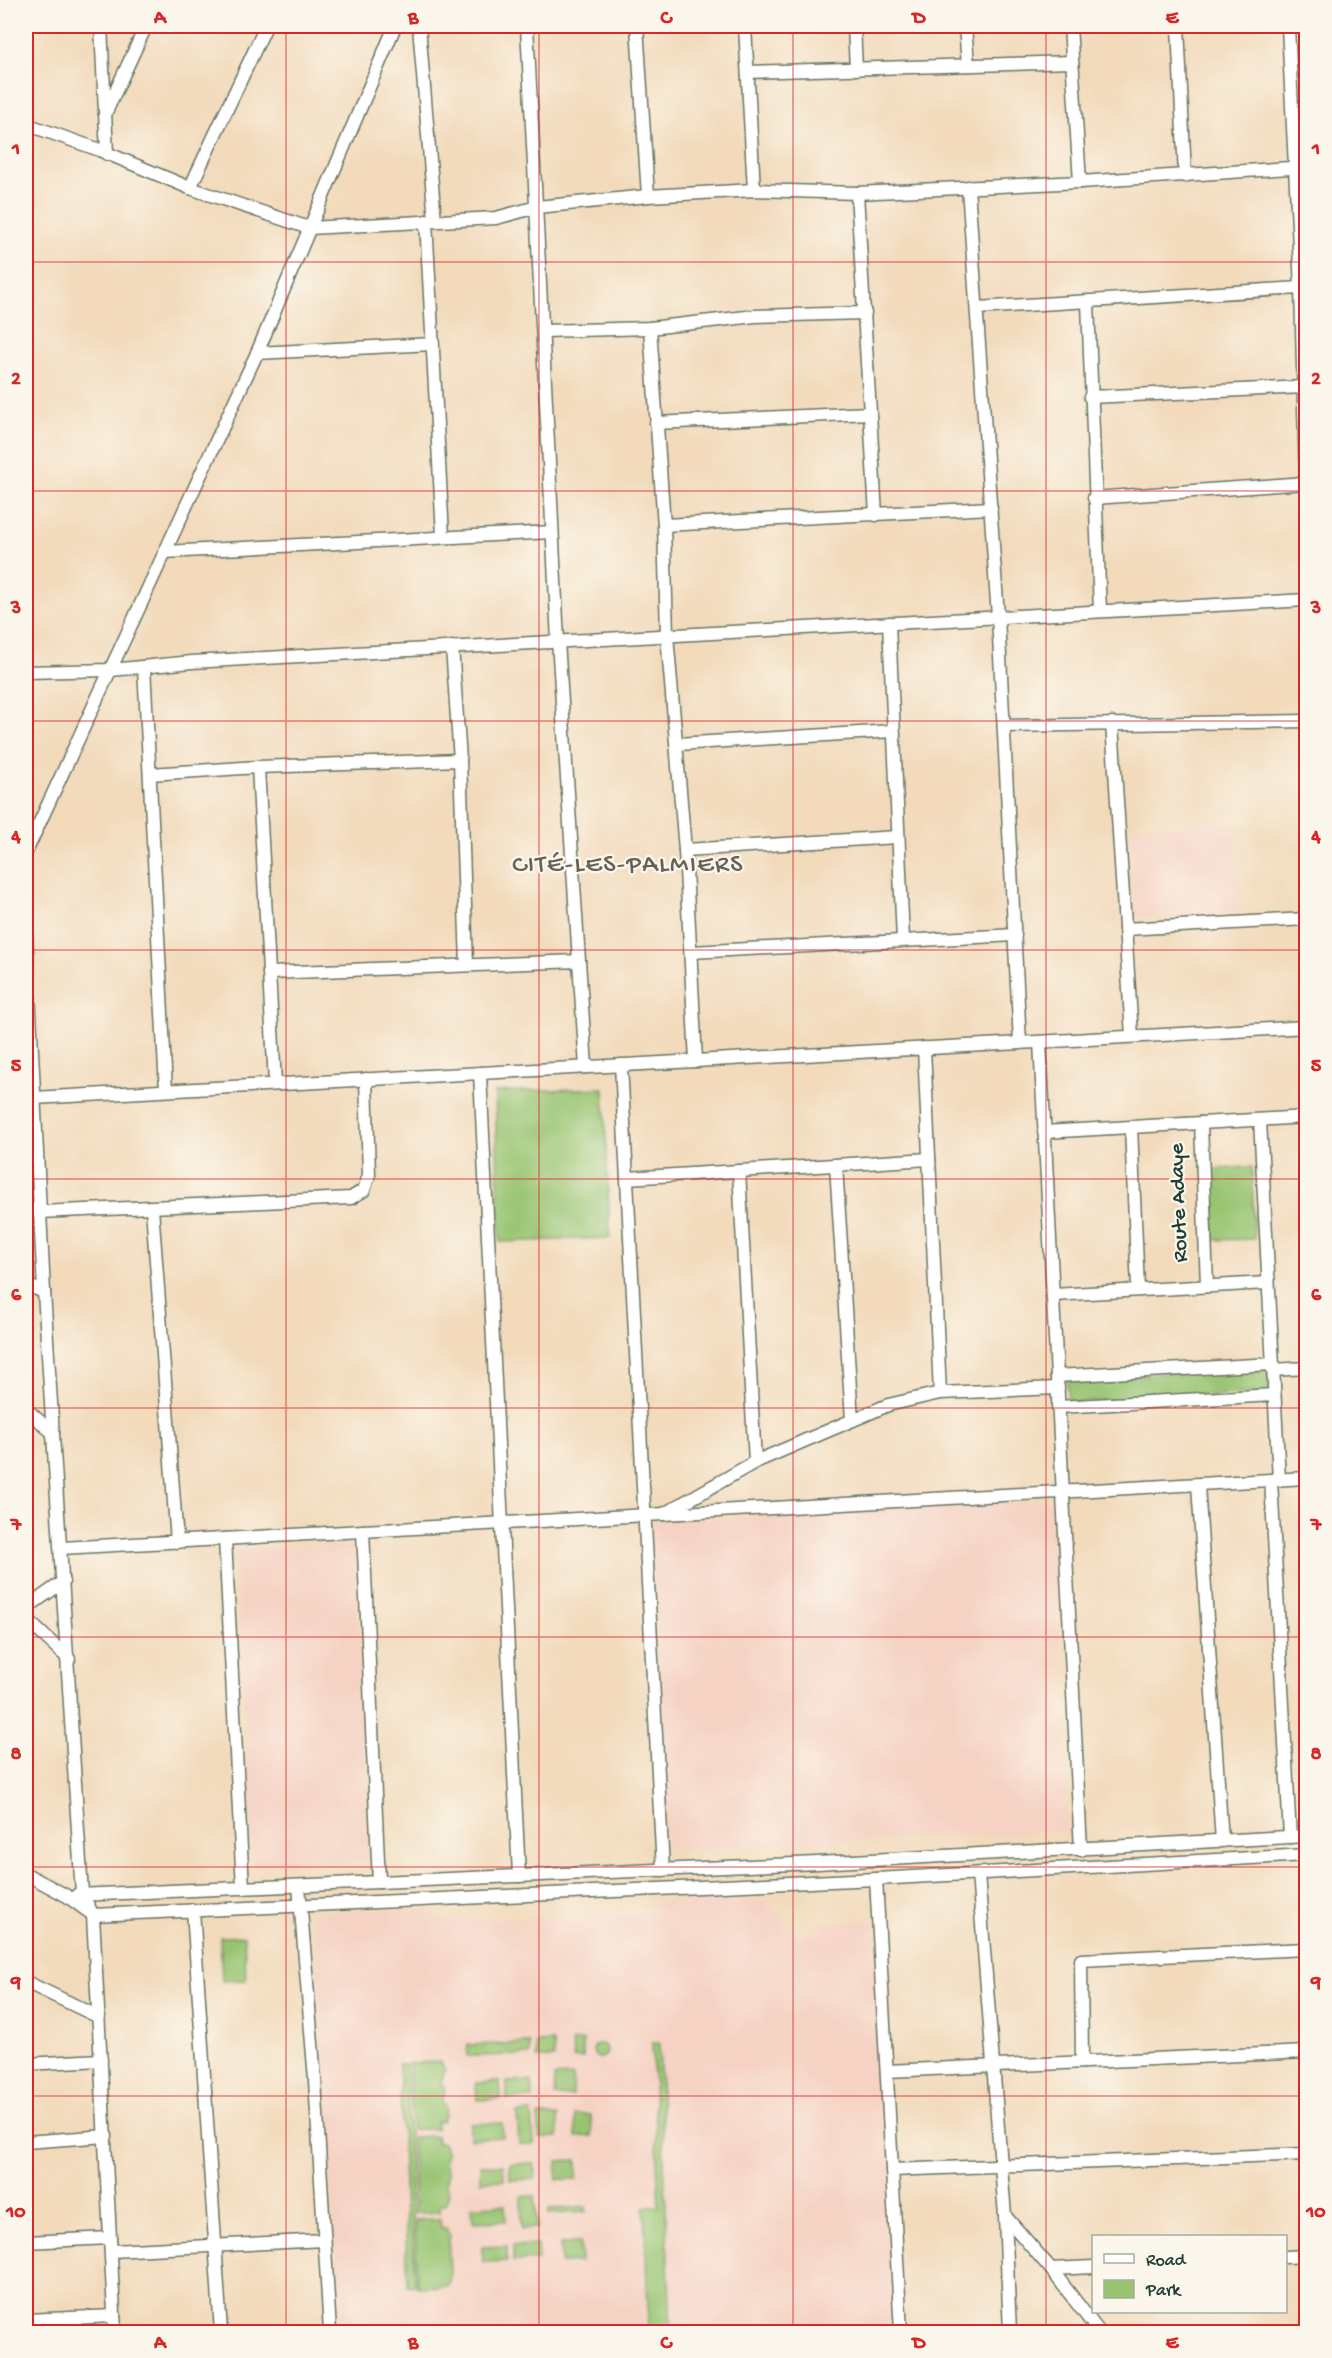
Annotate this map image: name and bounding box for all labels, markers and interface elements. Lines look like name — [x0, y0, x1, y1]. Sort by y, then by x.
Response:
text: A — [153, 8, 168, 31]
text: B — [407, 8, 419, 31]
text: C — [660, 8, 674, 31]
text: D — [910, 8, 926, 31]
text: E — [1166, 8, 1180, 31]
text: 1 — [11, 139, 20, 162]
text: 1 — [1311, 139, 1320, 162]
text: 2 — [11, 369, 21, 392]
text: 2 — [1311, 369, 1321, 392]
text: 3 — [10, 598, 21, 621]
text: 3 — [1310, 598, 1321, 621]
text: 4 — [10, 827, 21, 850]
text: 4 — [1310, 827, 1321, 850]
district label: CITÉ-LES-PALMIERS — [512, 851, 744, 882]
text: 5 — [11, 1056, 22, 1079]
text: 5 — [1311, 1056, 1322, 1079]
street label: Route Adaye — [1165, 1142, 1195, 1263]
text: 6 — [11, 1285, 22, 1308]
text: 6 — [1311, 1285, 1322, 1308]
text: 7 — [10, 1515, 23, 1538]
text: 7 — [1310, 1515, 1323, 1538]
text: 8 — [11, 1744, 22, 1767]
text: 8 — [1311, 1744, 1322, 1767]
text: 9 — [10, 1973, 21, 1996]
text: 9 — [1310, 1973, 1321, 1996]
text: 10 — [5, 2202, 26, 2225]
text: 10 — [1305, 2202, 1326, 2225]
legend — [1092, 2235, 1287, 2313]
text: Road — [1146, 2251, 1187, 2272]
text: Park — [1145, 2281, 1182, 2302]
text: A — [153, 2333, 168, 2356]
text: B — [407, 2333, 419, 2356]
text: C — [660, 2333, 674, 2356]
text: D — [910, 2333, 926, 2356]
text: E — [1166, 2333, 1180, 2356]

